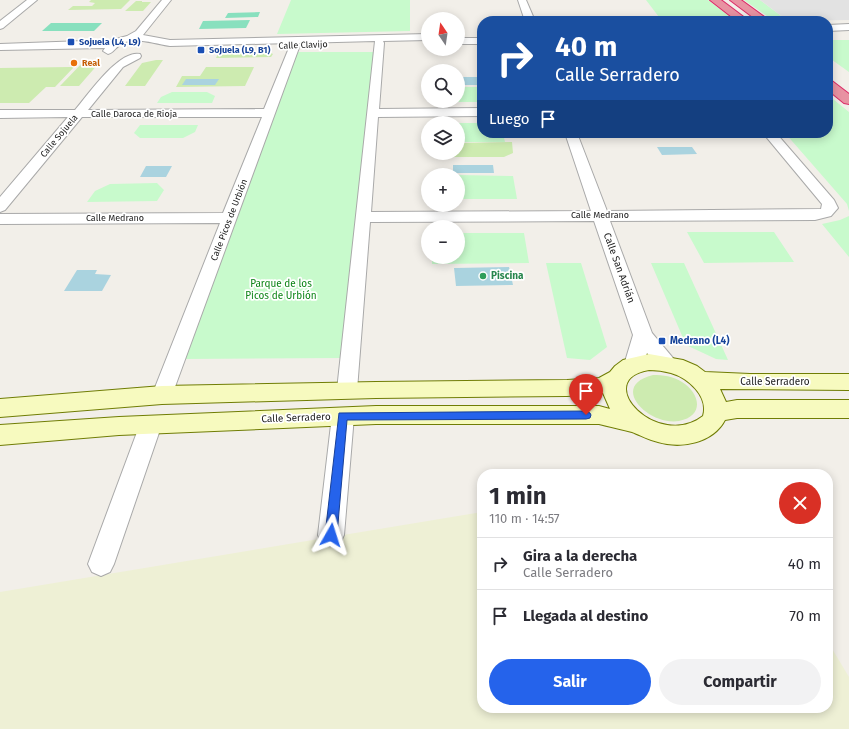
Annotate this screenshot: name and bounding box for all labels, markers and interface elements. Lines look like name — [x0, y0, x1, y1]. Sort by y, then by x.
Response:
north arrow — [421, 12, 465, 56]
map controls — [421, 12, 465, 264]
text: 40 m — [555, 30, 618, 63]
icon: right — [489, 32, 541, 84]
marker: Sojuela (L4, L9) — [66, 37, 76, 47]
place label: Sojuela (L4, L9) — [79, 37, 141, 47]
street label: Calle Clavijo — [278, 39, 328, 51]
marker: Sojuela (L9, B1) — [196, 45, 206, 55]
place label: Sojuela (L9, B1) — [209, 45, 270, 55]
marker: Real — [69, 58, 79, 68]
place label: Real — [82, 58, 100, 68]
button: search — [421, 64, 465, 108]
text: Calle Serradero — [555, 64, 680, 86]
icon: arrive — [537, 108, 559, 130]
street label: Calle Daroca de Rioja — [91, 109, 177, 119]
text: Luego — [489, 110, 529, 128]
street label: Calle Sojuela — [38, 113, 80, 159]
button: layers — [421, 116, 465, 160]
button: + — [421, 168, 465, 212]
street label: Calle Picos de Urbión — [209, 178, 249, 262]
street label: Calle Medrano — [571, 210, 629, 220]
street label: Calle Medrano — [86, 213, 144, 223]
button: − — [421, 220, 465, 264]
street label: Calle San Adrián — [601, 231, 637, 305]
place label: Piscina — [491, 270, 524, 282]
marker: Piscina — [478, 271, 488, 281]
park label: Parque de los Picos de Urbión — [245, 278, 317, 302]
place label: Medrano (L4) — [670, 334, 730, 347]
marker: Medrano (L4) — [657, 336, 667, 346]
pin — [569, 374, 603, 415]
street label: Calle Serradero — [740, 376, 810, 388]
icon: arrive — [575, 380, 597, 402]
street label: Calle Serradero — [261, 411, 331, 425]
text: 1 min — [489, 482, 547, 510]
button: close — [779, 482, 821, 524]
text: 110 m · 14:57 — [489, 511, 560, 526]
position arrow — [310, 514, 352, 556]
text: Gira a la derecha — [523, 547, 637, 565]
icon: right — [489, 553, 511, 575]
text: 40 m — [788, 555, 821, 573]
text: Calle Serradero — [523, 565, 613, 580]
icon: arrive — [489, 605, 511, 627]
text: Llegada al destino — [523, 607, 648, 625]
text: 70 m — [789, 607, 821, 625]
button: Salir — [489, 659, 651, 705]
button: Compartir — [659, 659, 821, 705]

